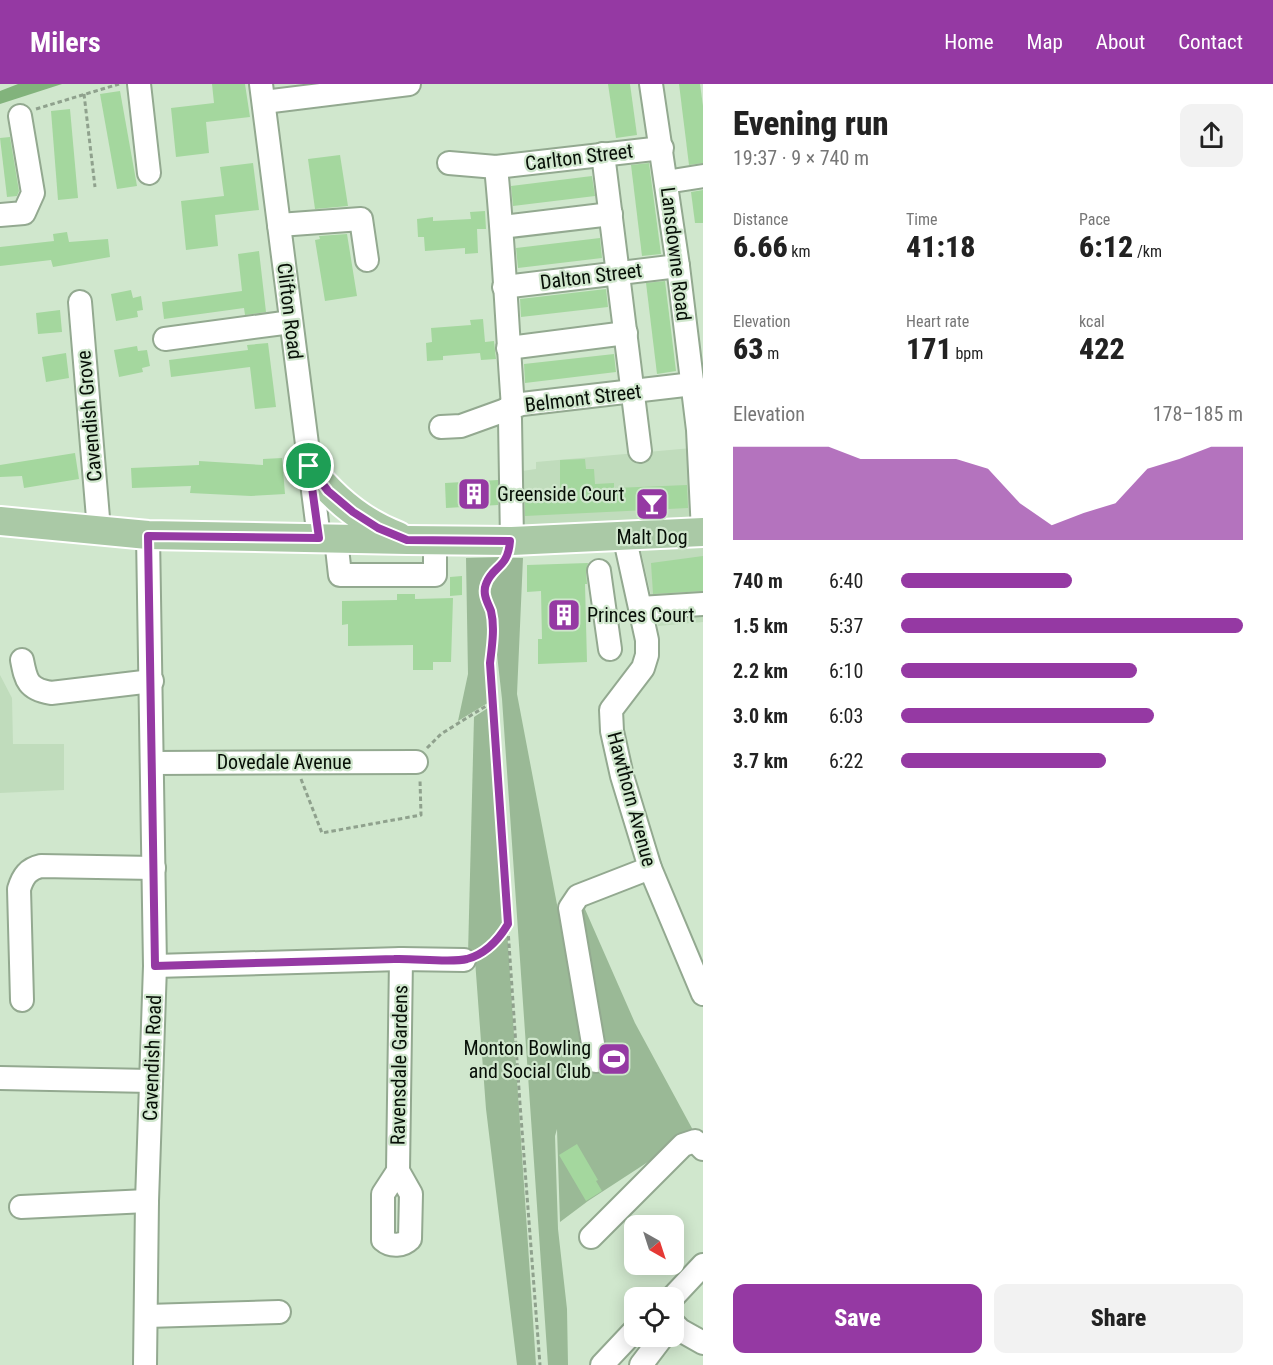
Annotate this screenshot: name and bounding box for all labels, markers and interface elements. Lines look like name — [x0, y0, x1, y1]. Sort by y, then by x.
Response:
text: Milers — [30, 26, 101, 59]
text: Home — [944, 30, 994, 54]
text: Map — [1027, 30, 1063, 54]
text: About — [1096, 30, 1145, 54]
text: Contact — [1178, 30, 1243, 54]
text: Evening run — [733, 104, 889, 143]
button: share — [1180, 104, 1243, 167]
street label: Carlton Street — [524, 138, 634, 176]
text: 19:37 · 9 × 740 m — [733, 146, 869, 170]
street label: Lansdowne Road — [656, 186, 696, 322]
text: Distance — [733, 210, 788, 229]
text: Time — [906, 210, 938, 229]
text: Pace — [1079, 210, 1110, 229]
text: 6.66 — [733, 229, 788, 264]
text: 41:18 — [906, 229, 975, 264]
text: 6:12 — [1079, 229, 1133, 264]
text: km — [788, 242, 811, 261]
text: /km — [1133, 242, 1162, 261]
street label: Dalton Street — [539, 258, 643, 294]
street label: Clifton Road — [272, 261, 308, 361]
text: Elevation — [733, 312, 791, 331]
text: Heart rate — [906, 312, 969, 331]
text: kcal — [1079, 312, 1105, 331]
text: 63 — [733, 331, 764, 366]
text: 171 — [906, 331, 952, 366]
text: 422 — [1079, 331, 1125, 366]
text: m — [764, 344, 779, 363]
text: bpm — [952, 344, 983, 363]
street label: Cavendish Grove — [71, 349, 107, 483]
street label: Belmont Street — [523, 379, 643, 417]
text: Elevation — [733, 402, 805, 426]
text: 178–185 m — [1153, 402, 1243, 426]
pin — [283, 440, 334, 491]
icon: arrive — [292, 449, 325, 482]
building icon: Greenside Court — [456, 476, 492, 512]
place label: Greenside Court — [497, 482, 624, 506]
bar icon: Malt Dog — [634, 486, 670, 522]
place label: Malt Dog — [616, 525, 688, 549]
text: 740 m — [733, 569, 783, 593]
text: 6:40 — [829, 569, 863, 593]
building icon: Princes Court — [546, 597, 582, 633]
place label: Princes Court — [587, 603, 694, 627]
text: 1.5 km — [733, 614, 788, 638]
text: 5:37 — [829, 614, 863, 638]
text: 2.2 km — [733, 659, 788, 683]
text: 6:10 — [829, 659, 863, 683]
text: 3.0 km — [733, 704, 788, 728]
text: 6:03 — [829, 704, 863, 728]
street label: Hawthorn Avenue — [602, 729, 662, 869]
text: 3.7 km — [733, 749, 788, 773]
text: 6:22 — [829, 749, 863, 773]
street label: Dovedale Avenue — [217, 750, 351, 774]
street label: Ravensdale Gardens — [386, 985, 412, 1145]
street label: Cavendish Road — [138, 994, 166, 1122]
place label: Monton Bowling and Social Club — [463, 1036, 591, 1083]
sports icon: Monton Bowling and Social Club — [596, 1041, 632, 1077]
north arrow — [624, 1215, 684, 1275]
map controls — [624, 1215, 684, 1347]
button: Save — [733, 1284, 982, 1353]
button: Share — [994, 1284, 1243, 1353]
button: locate — [624, 1287, 684, 1347]

